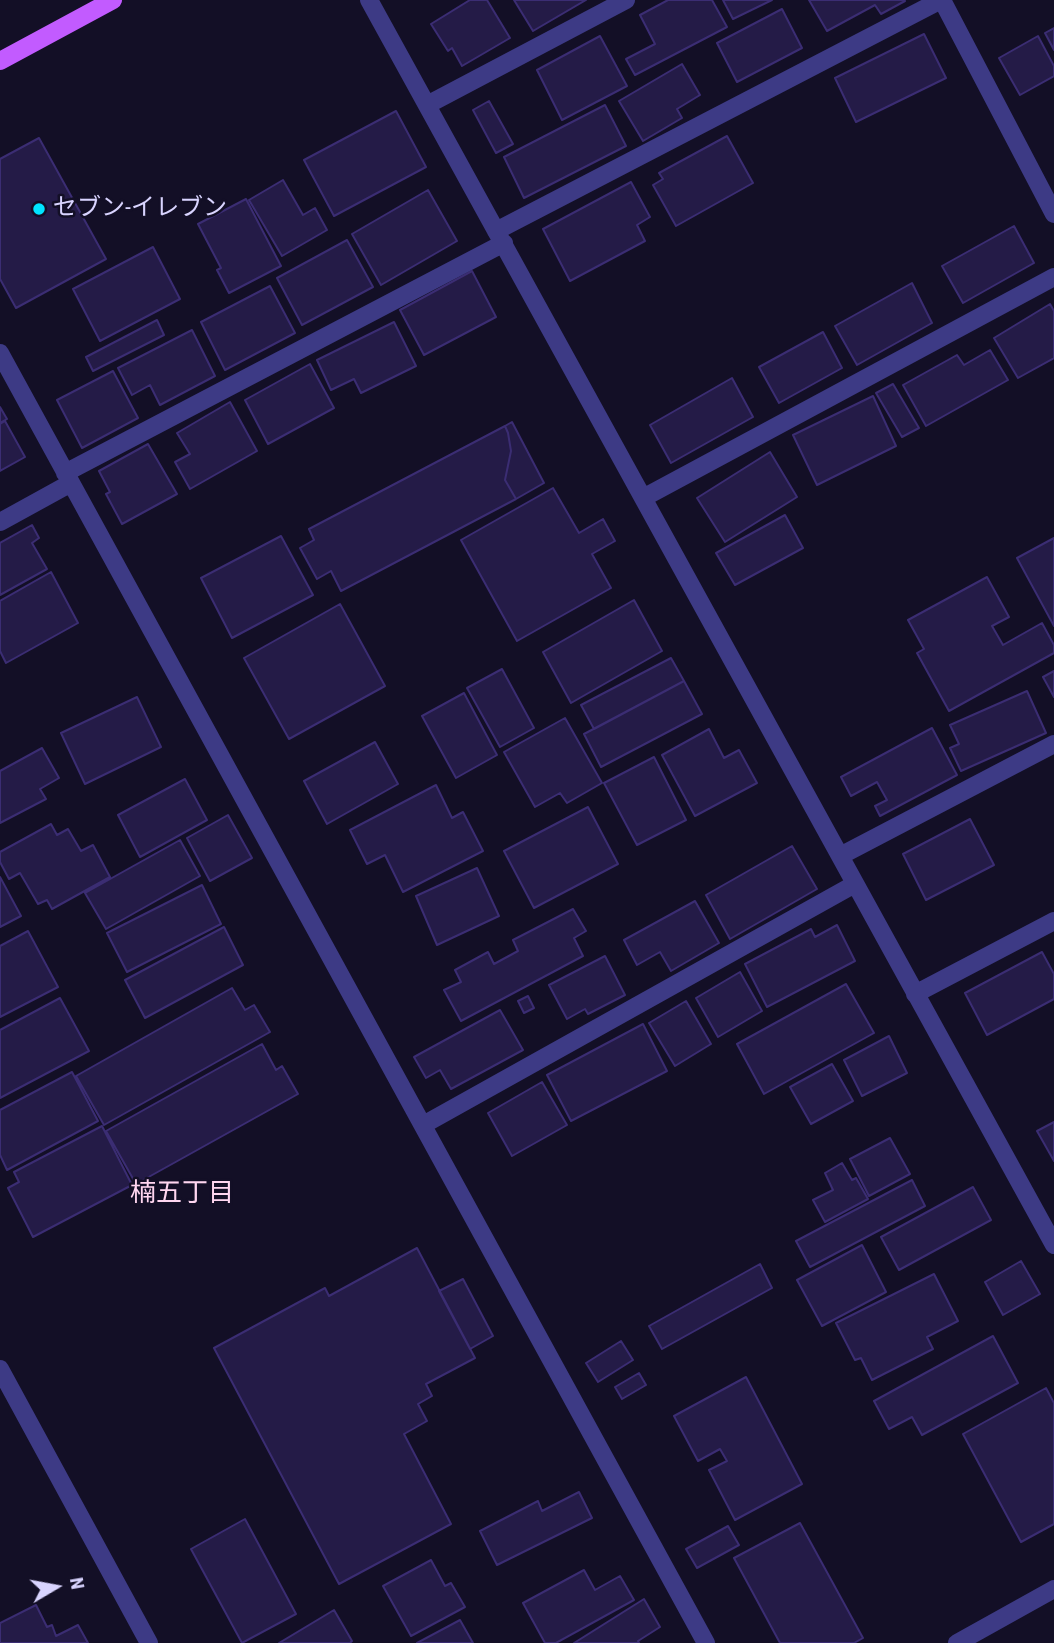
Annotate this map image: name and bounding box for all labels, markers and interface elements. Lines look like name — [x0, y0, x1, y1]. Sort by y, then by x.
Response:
place label: セブン-イレブン — [53, 195, 227, 223]
marker: セブン-イレブン — [31, 201, 47, 217]
district label: 楠五丁目 — [130, 1178, 234, 1210]
north arrow — [21, 1552, 91, 1622]
text: N — [65, 1576, 90, 1591]

